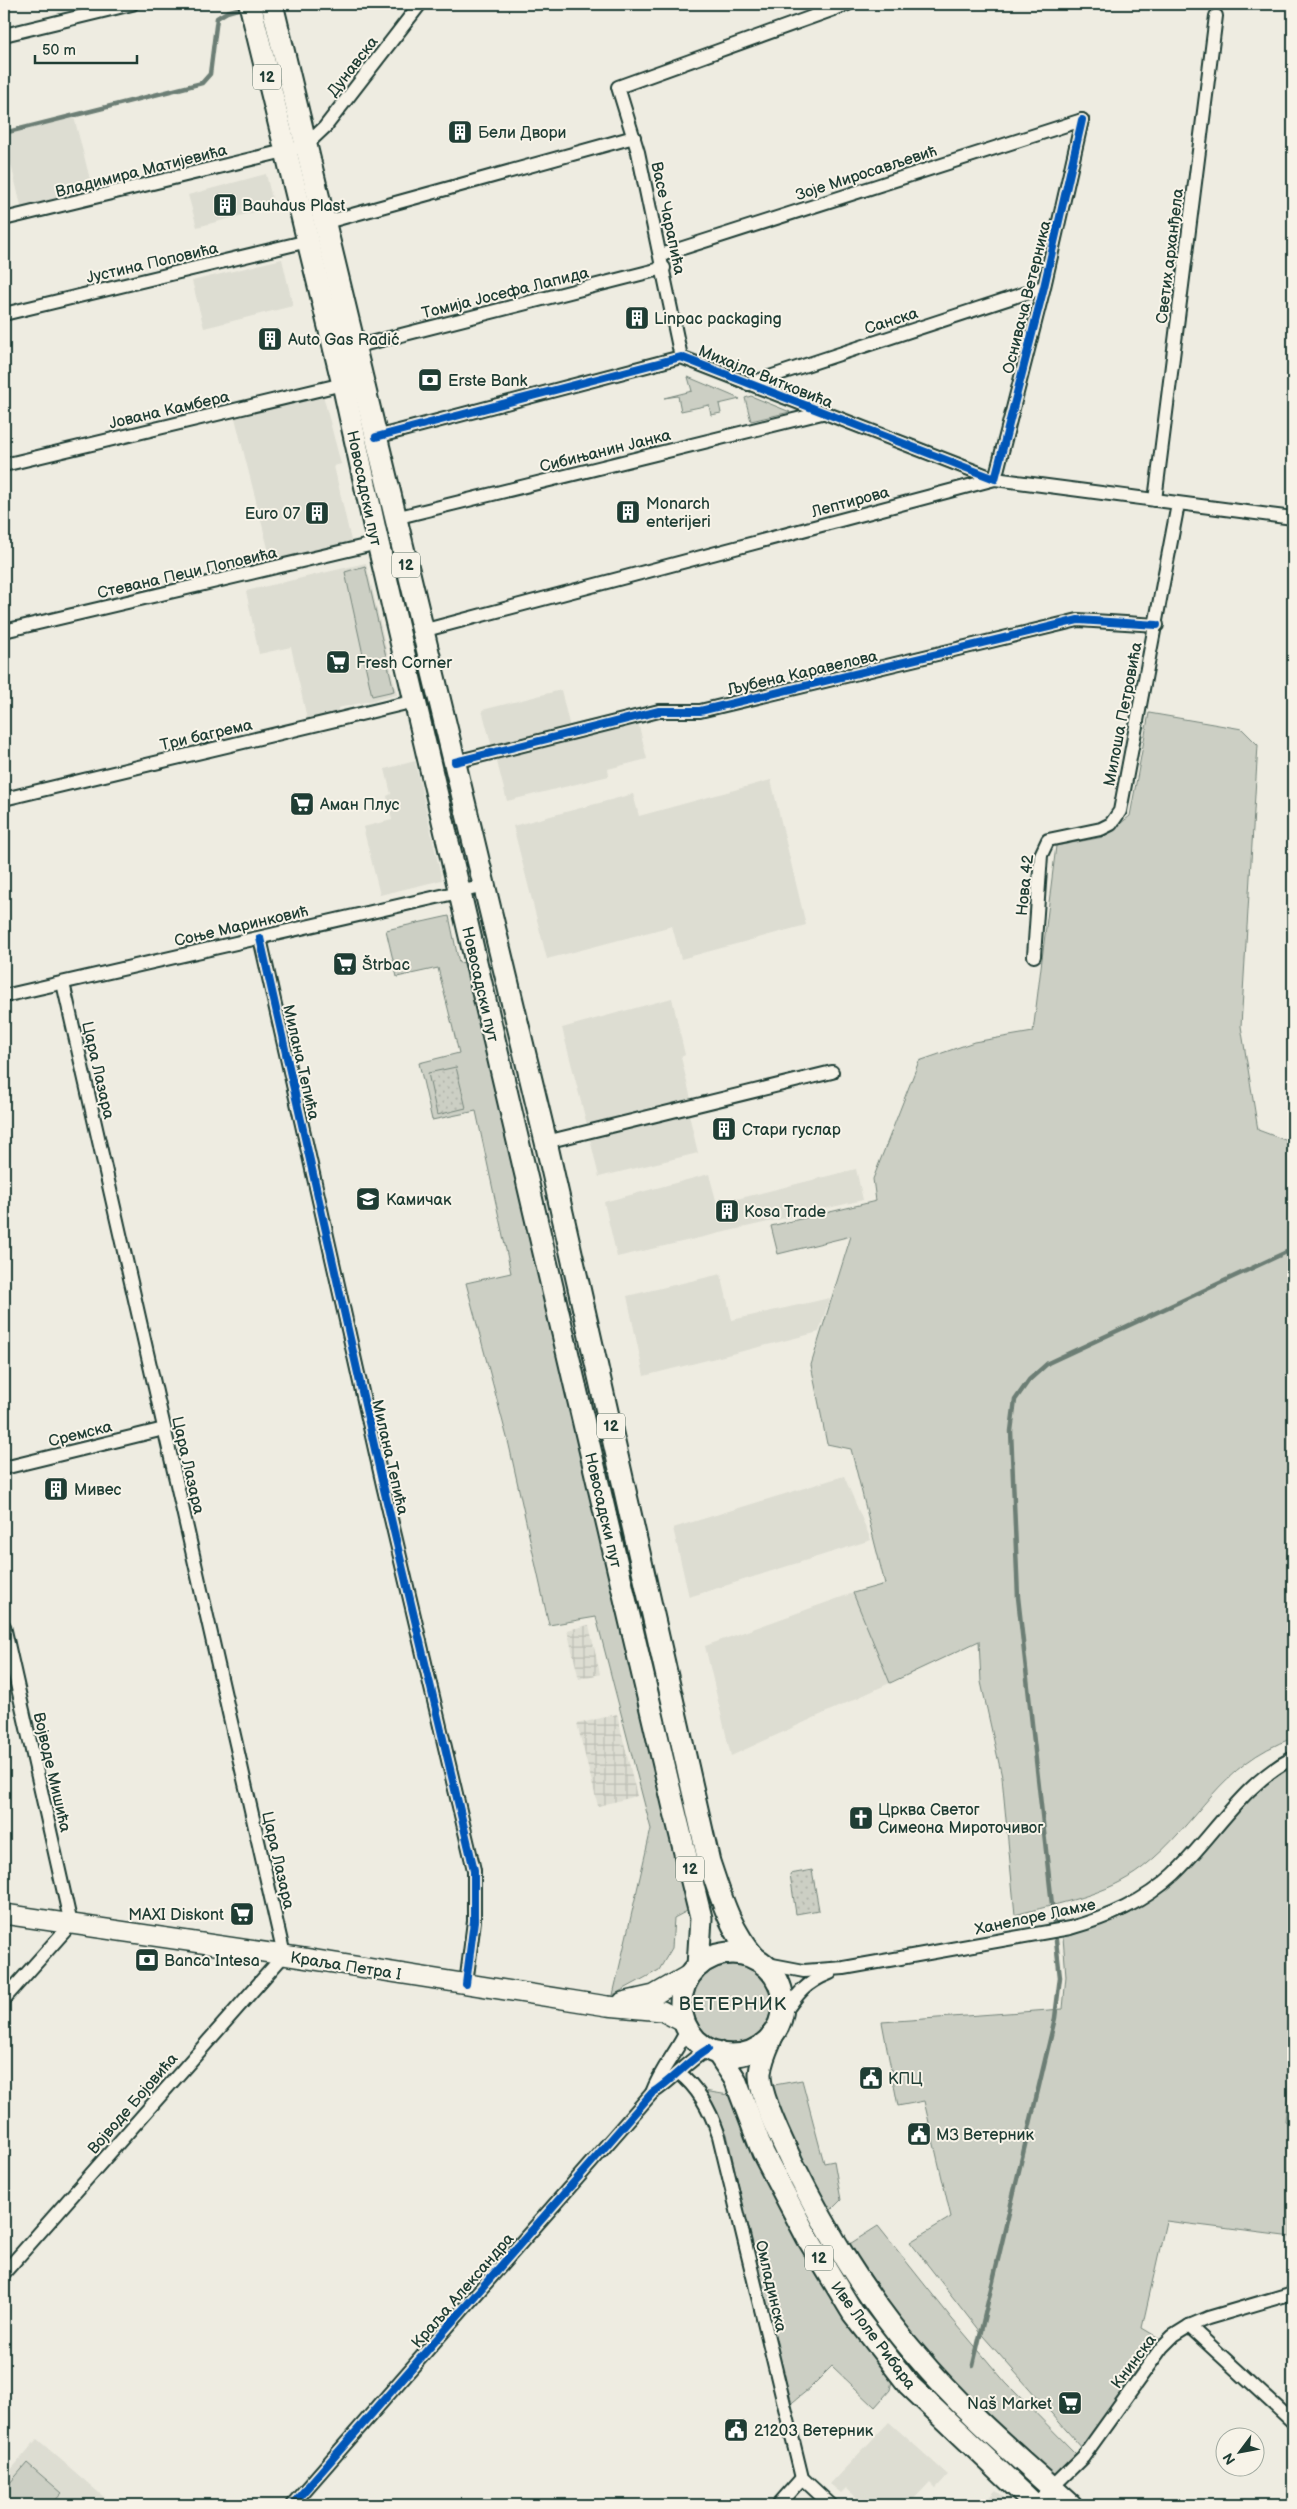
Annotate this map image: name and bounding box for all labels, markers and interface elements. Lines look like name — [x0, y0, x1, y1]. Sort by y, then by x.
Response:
scale bar — [35, 32, 138, 64]
street label: Дунавска — [324, 33, 383, 101]
text: 50 m — [42, 41, 76, 60]
road number: 12 — [253, 64, 281, 90]
building icon: Бели Двори — [447, 119, 473, 145]
place label: Бели Двори — [478, 124, 566, 143]
street label: Владимира Матијевића — [54, 141, 230, 202]
street label: Зоје Миросављевић — [793, 142, 939, 205]
street label: Васе Чарапића — [646, 160, 689, 277]
street label: Светих арханђела — [1153, 187, 1188, 325]
building icon: Bauhaus Plast — [212, 192, 238, 218]
place label: Bauhaus Plast — [242, 197, 345, 216]
street label: Оснивача Ветерника — [999, 218, 1056, 376]
street label: Јустина Поповића — [85, 239, 221, 288]
street label: Томија Јосефа Лапида — [420, 263, 591, 323]
street label: Санска — [862, 304, 921, 339]
building icon: Linpac packaging — [624, 305, 650, 331]
place label: Linpac packaging — [654, 310, 782, 329]
building icon: Auto Gas Radić — [257, 326, 283, 352]
place label: Auto Gas Radić — [288, 331, 400, 350]
street label: Михајла Витковића — [695, 342, 836, 413]
bank icon: Erste Bank — [417, 367, 443, 393]
place label: Erste Bank — [448, 372, 528, 391]
street label: Јована Камбера — [107, 387, 232, 434]
street label: Сибињанин Јанка — [538, 426, 673, 477]
street label: Новосадски пут — [342, 429, 385, 548]
street label: Лептирова — [808, 483, 892, 522]
place label: Monarch enterijeri — [646, 495, 711, 532]
building icon: Monarch enterijeri — [615, 499, 641, 525]
building icon: Euro 07 — [304, 500, 330, 526]
place label: Euro 07 — [245, 505, 300, 524]
street label: Стевана Пеци Поповића — [96, 543, 280, 603]
road number: 12 — [392, 552, 420, 578]
street label: Милоша Петровића — [1100, 640, 1147, 788]
street label: Љубена Каравелова — [724, 647, 880, 700]
supermarket icon: Fresh Corner — [325, 649, 351, 675]
place label: Fresh Corner — [356, 654, 452, 673]
street label: Три багрема — [158, 716, 255, 755]
supermarket icon: Аман Плус — [289, 791, 315, 817]
place label: Аман Плус — [319, 796, 400, 815]
street label: Нова 42 — [1013, 853, 1038, 917]
street label: Соње Маринковић — [173, 902, 310, 951]
street label: Новосадски пут — [457, 925, 502, 1044]
supermarket icon: Štrbac — [332, 951, 358, 977]
place label: Štrbac — [362, 954, 410, 975]
street label: Милана Тепића — [278, 1003, 323, 1122]
street label: Цара Лазара — [77, 1020, 118, 1122]
building icon: Стари гуслар — [711, 1116, 737, 1142]
place label: Стари гуслар — [742, 1121, 841, 1140]
school or university icon: Камичак — [355, 1186, 381, 1212]
place label: Камичак — [386, 1191, 452, 1210]
building icon: Kosa Trade — [714, 1198, 740, 1224]
place label: Kosa Trade — [744, 1203, 827, 1222]
street label: Милана Тепића — [367, 1398, 412, 1517]
road number: 12 — [597, 1414, 625, 1438]
street label: Цара Лазара — [167, 1415, 208, 1517]
street label: Сремска — [47, 1417, 115, 1452]
street label: Новосадски пут — [580, 1451, 625, 1570]
building icon: Мивес — [43, 1476, 69, 1502]
place label: Мивес — [74, 1481, 122, 1500]
street label: Војводе Мишића — [29, 1711, 75, 1835]
place label: Црква Светог Симеона Мироточивог — [878, 1801, 1043, 1838]
church icon: Црква Светог Симеона Мироточивог — [848, 1805, 874, 1831]
street label: Цара Лазара — [257, 1810, 298, 1912]
road number: 12 — [676, 1856, 704, 1882]
street label: Ханелоре Ламхе — [973, 1895, 1098, 1940]
supermarket icon: MAXI Diskont — [229, 1901, 255, 1927]
place label: MAXI Diskont — [128, 1906, 224, 1925]
bank icon: Banca Intesa — [134, 1947, 160, 1973]
street label: Краља Петра I — [289, 1948, 402, 1985]
place label: Banca Intesa — [164, 1952, 260, 1971]
district label: ВЕТЕРНИК — [679, 1993, 787, 2016]
street label: Војводе Бојовића — [84, 2049, 183, 2158]
public building icon: КПЦ — [858, 2065, 884, 2091]
place label: КПЦ — [888, 2070, 923, 2089]
public building icon: МЗ Ветерник — [906, 2121, 932, 2147]
place label: МЗ Ветерник — [936, 2126, 1035, 2145]
street label: Краља Александра — [408, 2229, 519, 2352]
street label: Омладинска — [751, 2238, 790, 2335]
road number: 12 — [805, 2246, 833, 2270]
street label: Иве Лоле Рибара — [826, 2278, 920, 2394]
street label: Книнска — [1108, 2331, 1161, 2393]
supermarket icon: Naš Market — [1057, 2390, 1083, 2416]
place label: Naš Market — [967, 2395, 1052, 2414]
public building icon: 21203 Ветерник — [723, 2417, 749, 2443]
place label: 21203 Ветерник — [754, 2422, 874, 2441]
north arrow — [1214, 2426, 1264, 2476]
text: N — [1219, 2450, 1239, 2468]

